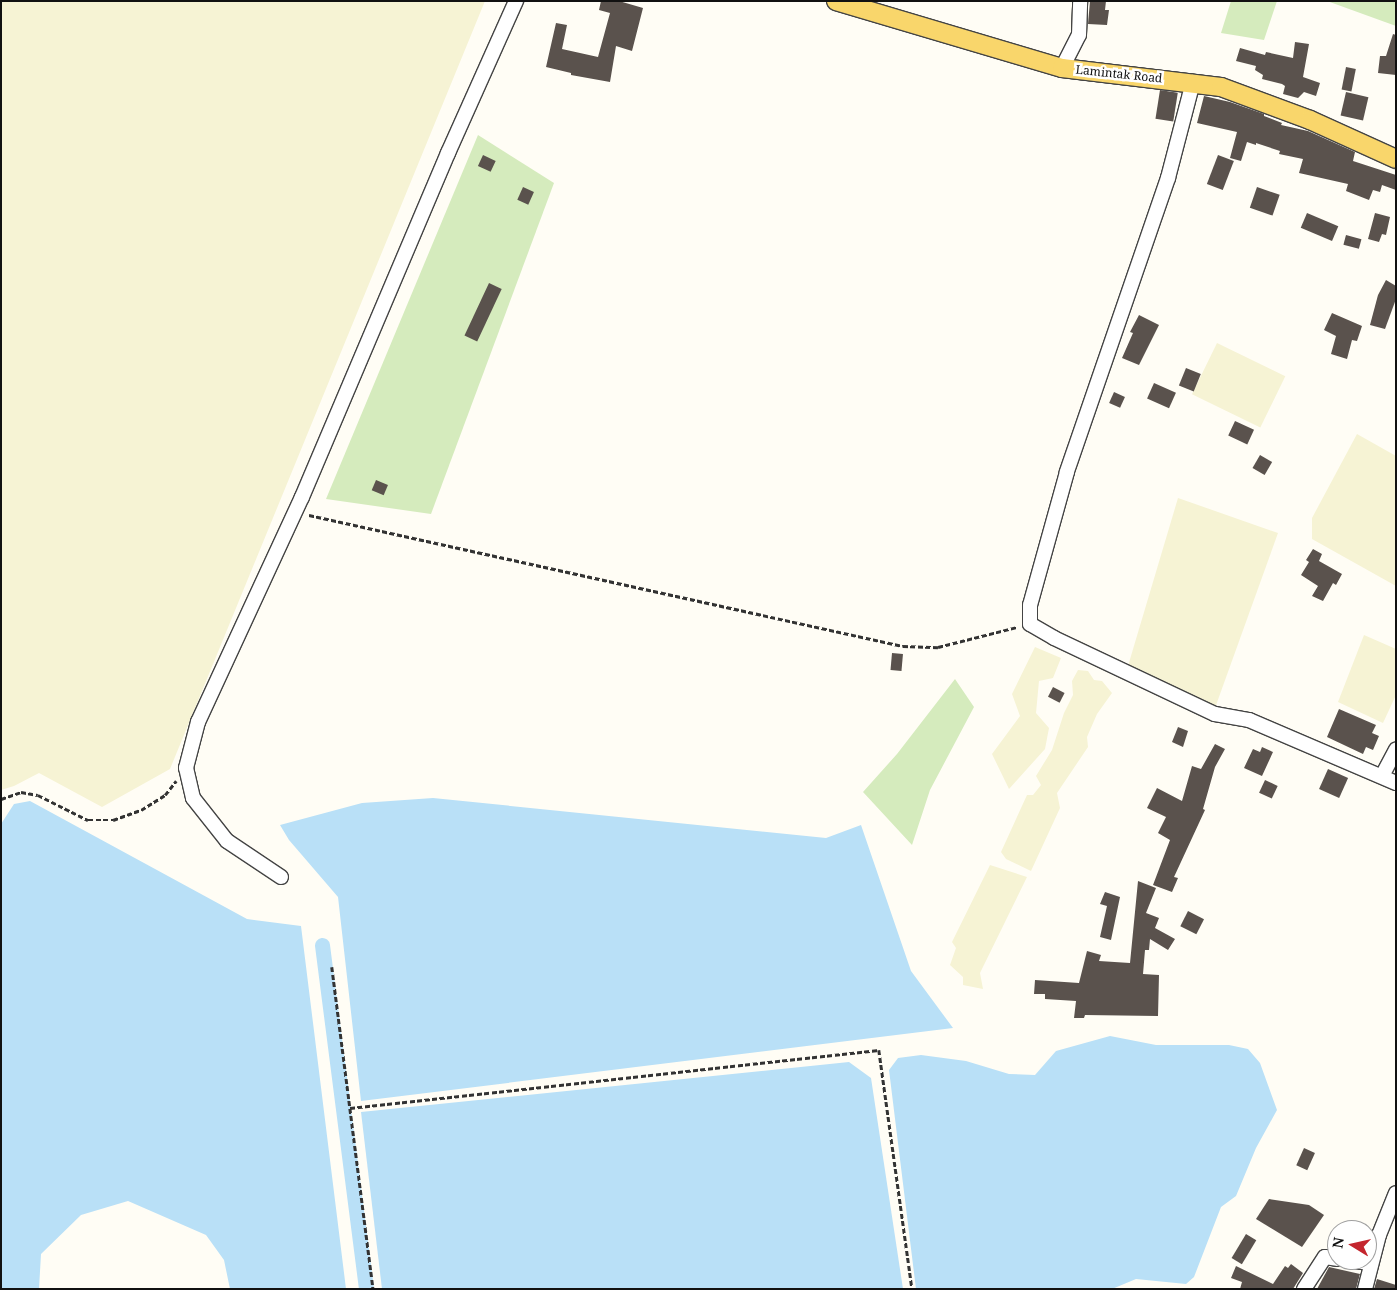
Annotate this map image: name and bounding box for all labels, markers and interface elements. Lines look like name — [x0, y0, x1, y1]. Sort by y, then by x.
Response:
street label: Lamintak Road — [1075, 62, 1163, 86]
north arrow — [1327, 1220, 1377, 1270]
text: N — [1327, 1236, 1348, 1250]

